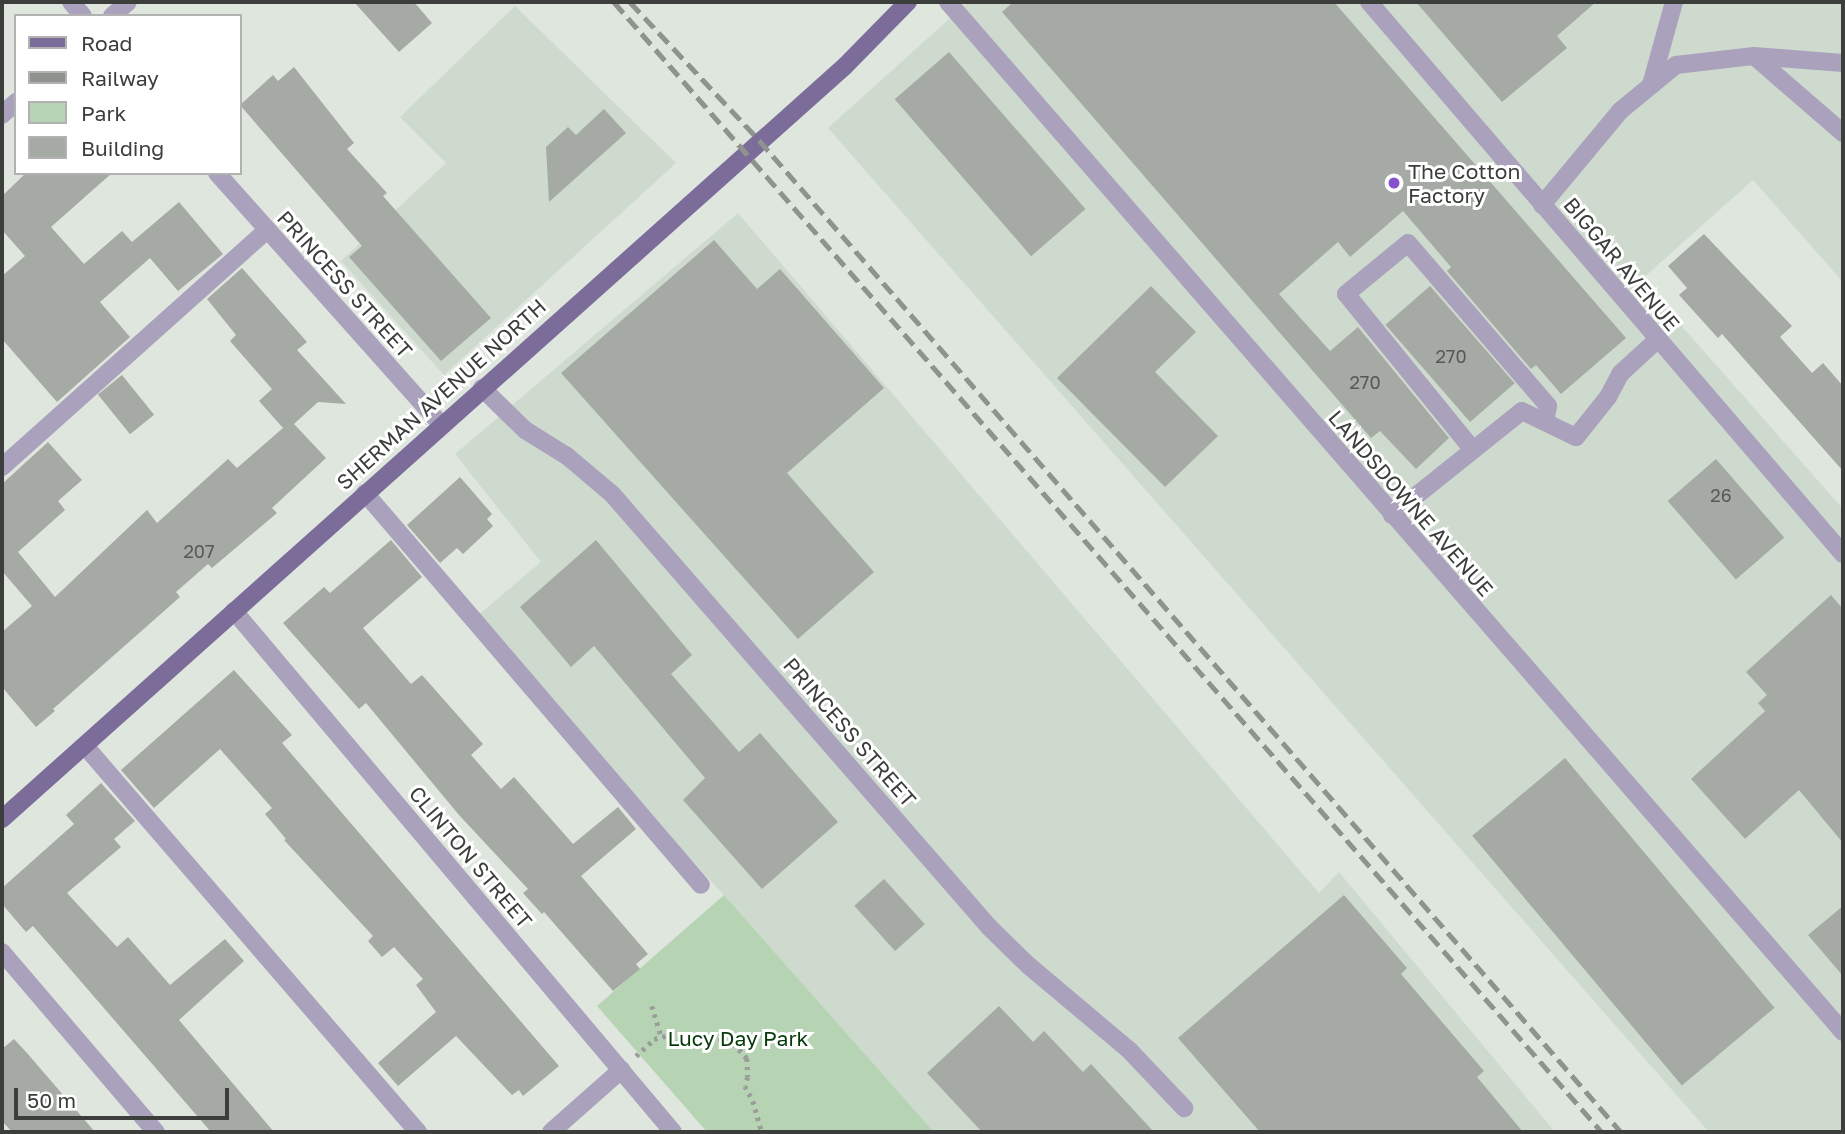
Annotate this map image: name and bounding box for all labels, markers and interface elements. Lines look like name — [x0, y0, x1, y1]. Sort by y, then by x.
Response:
legend — [14, 14, 242, 175]
text: Road — [81, 30, 132, 56]
text: Railway — [81, 65, 159, 91]
text: Park — [81, 100, 126, 126]
text: Building — [81, 135, 164, 161]
place label: The Cotton Factory — [1408, 158, 1520, 208]
marker: The Cotton Factory — [1386, 175, 1402, 191]
street label: BIGGAR AVENUE — [1559, 192, 1685, 336]
street label: PRINCESS STREET — [272, 205, 418, 363]
street label: SHERMAN AVENUE NORTH — [331, 293, 551, 495]
house number: 270 — [1435, 345, 1467, 367]
house number: 270 — [1349, 371, 1381, 393]
street label: LANDSDOWNE AVENUE — [1323, 405, 1499, 601]
house number: 26 — [1710, 484, 1732, 506]
house number: 207 — [183, 540, 215, 562]
street label: PRINCESS STREET — [778, 652, 922, 812]
street label: CLINTON STREET — [404, 781, 538, 933]
park label: Lucy Day Park — [668, 1025, 808, 1051]
scale bar — [18, 1074, 233, 1118]
text: 50 m — [27, 1087, 76, 1113]

